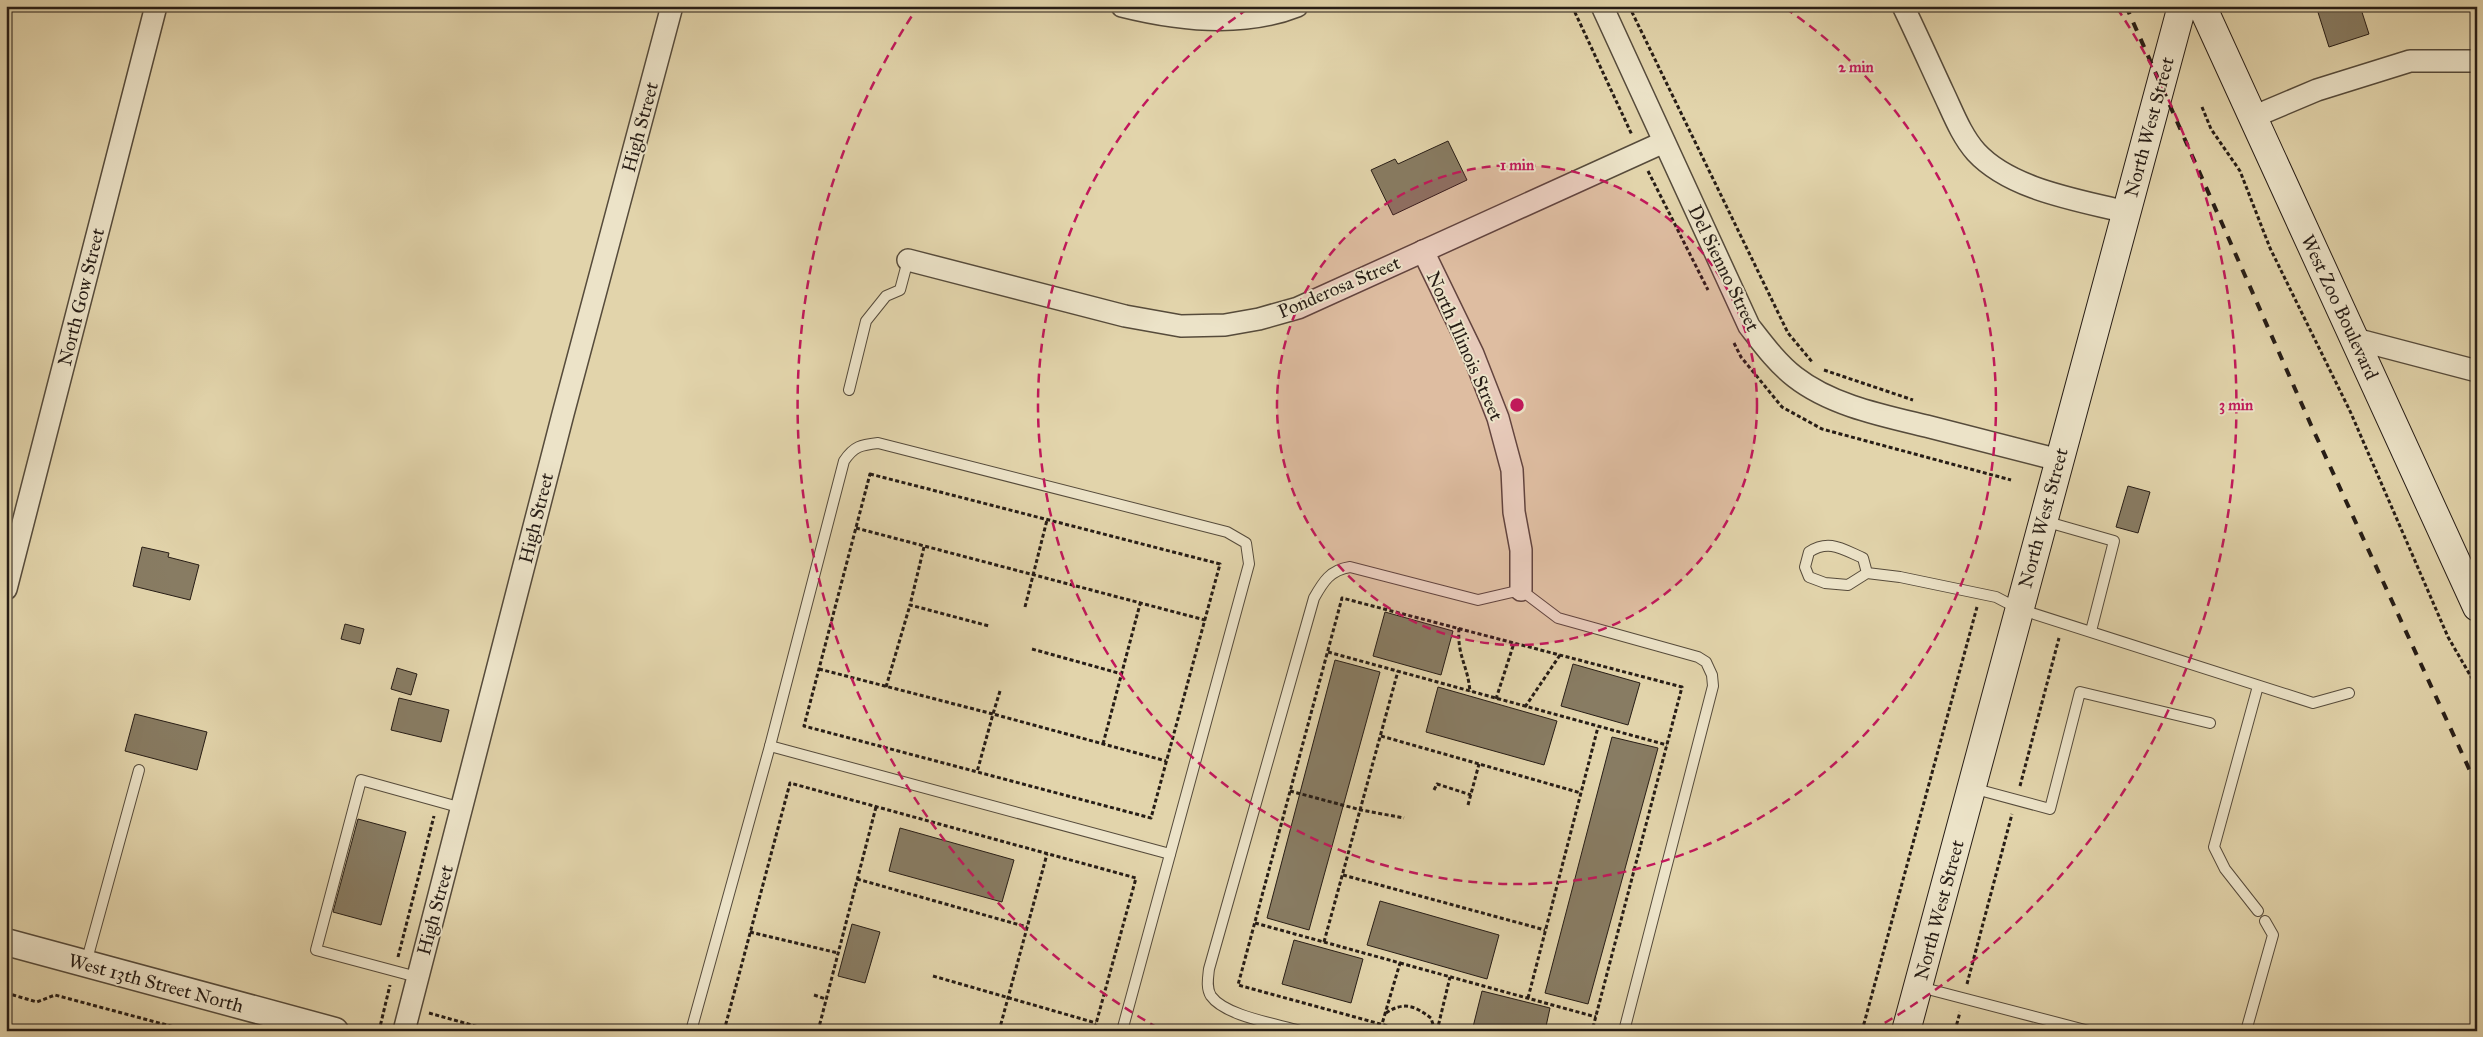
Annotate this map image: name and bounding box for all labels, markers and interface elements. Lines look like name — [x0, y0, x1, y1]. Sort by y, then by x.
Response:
street label: North West Street — [2119, 54, 2179, 200]
text: 2 min — [1838, 58, 1875, 76]
street label: High Street — [617, 79, 664, 175]
text: 1 min — [1500, 156, 1535, 174]
street label: Del Sienno Street — [1683, 201, 1765, 335]
street label: North Gow Street — [53, 225, 109, 368]
street label: West Zoo Boulevard — [2296, 231, 2384, 384]
street label: Ponderosa Street — [1274, 251, 1404, 323]
street label: North Illinois Street — [1422, 268, 1508, 424]
centre of rings — [1508, 396, 1526, 414]
text: 3 min — [2219, 396, 2254, 415]
street label: North West Street — [2013, 445, 2073, 591]
street label: High Street — [514, 470, 559, 566]
street label: North West Street — [1909, 837, 1969, 983]
street label: High Street — [412, 862, 459, 958]
street label: West 13th Street North — [66, 949, 247, 1018]

